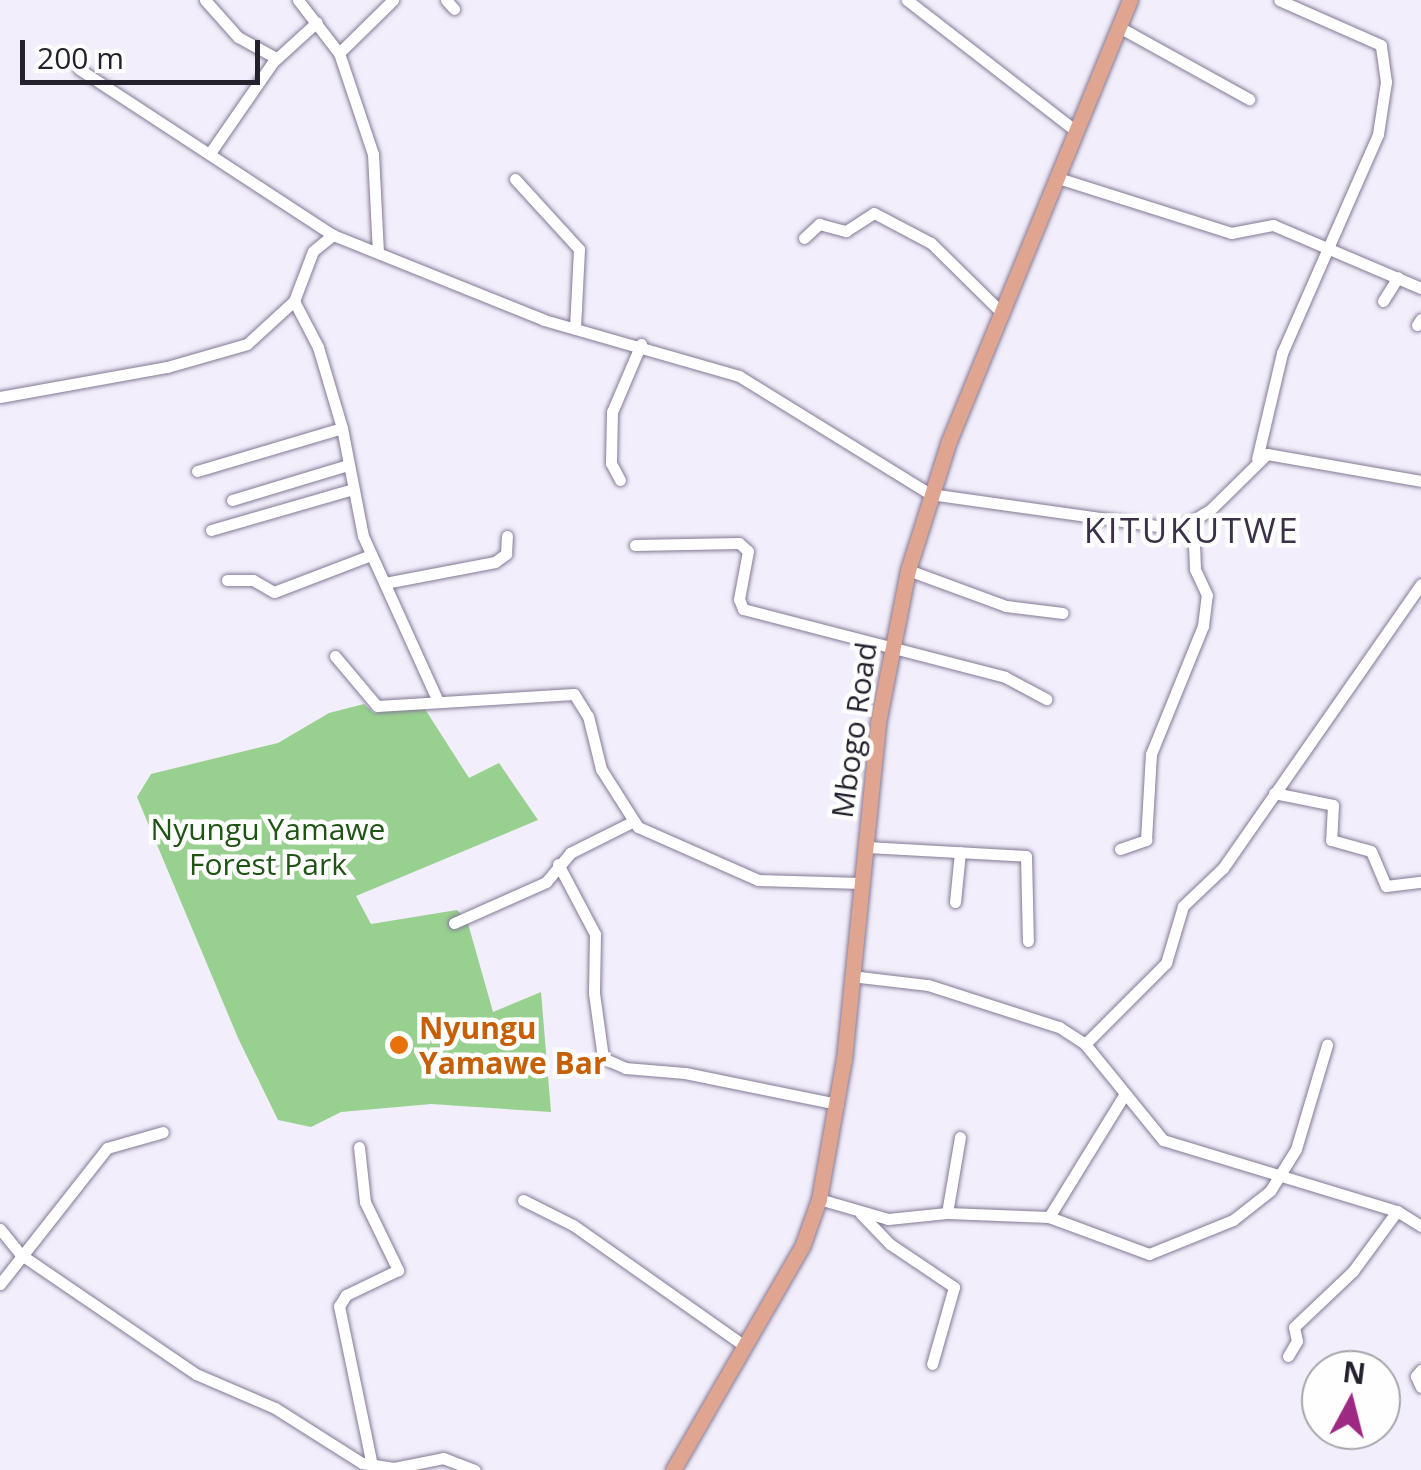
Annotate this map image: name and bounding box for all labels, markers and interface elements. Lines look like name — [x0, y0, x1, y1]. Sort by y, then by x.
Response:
scale bar — [25, 20, 265, 82]
text: 200 m — [37, 37, 124, 78]
district label: KITUKUTWE — [1084, 509, 1300, 551]
street label: Mbogo Road — [824, 640, 884, 820]
park label: Nyungu Yamawe Forest Park — [151, 811, 385, 882]
place label: Nyungu Yamawe Bar — [419, 1010, 607, 1080]
marker: Nyungu Yamawe Bar — [388, 1034, 410, 1056]
north arrow — [1301, 1350, 1401, 1450]
text: N — [1341, 1352, 1368, 1392]

